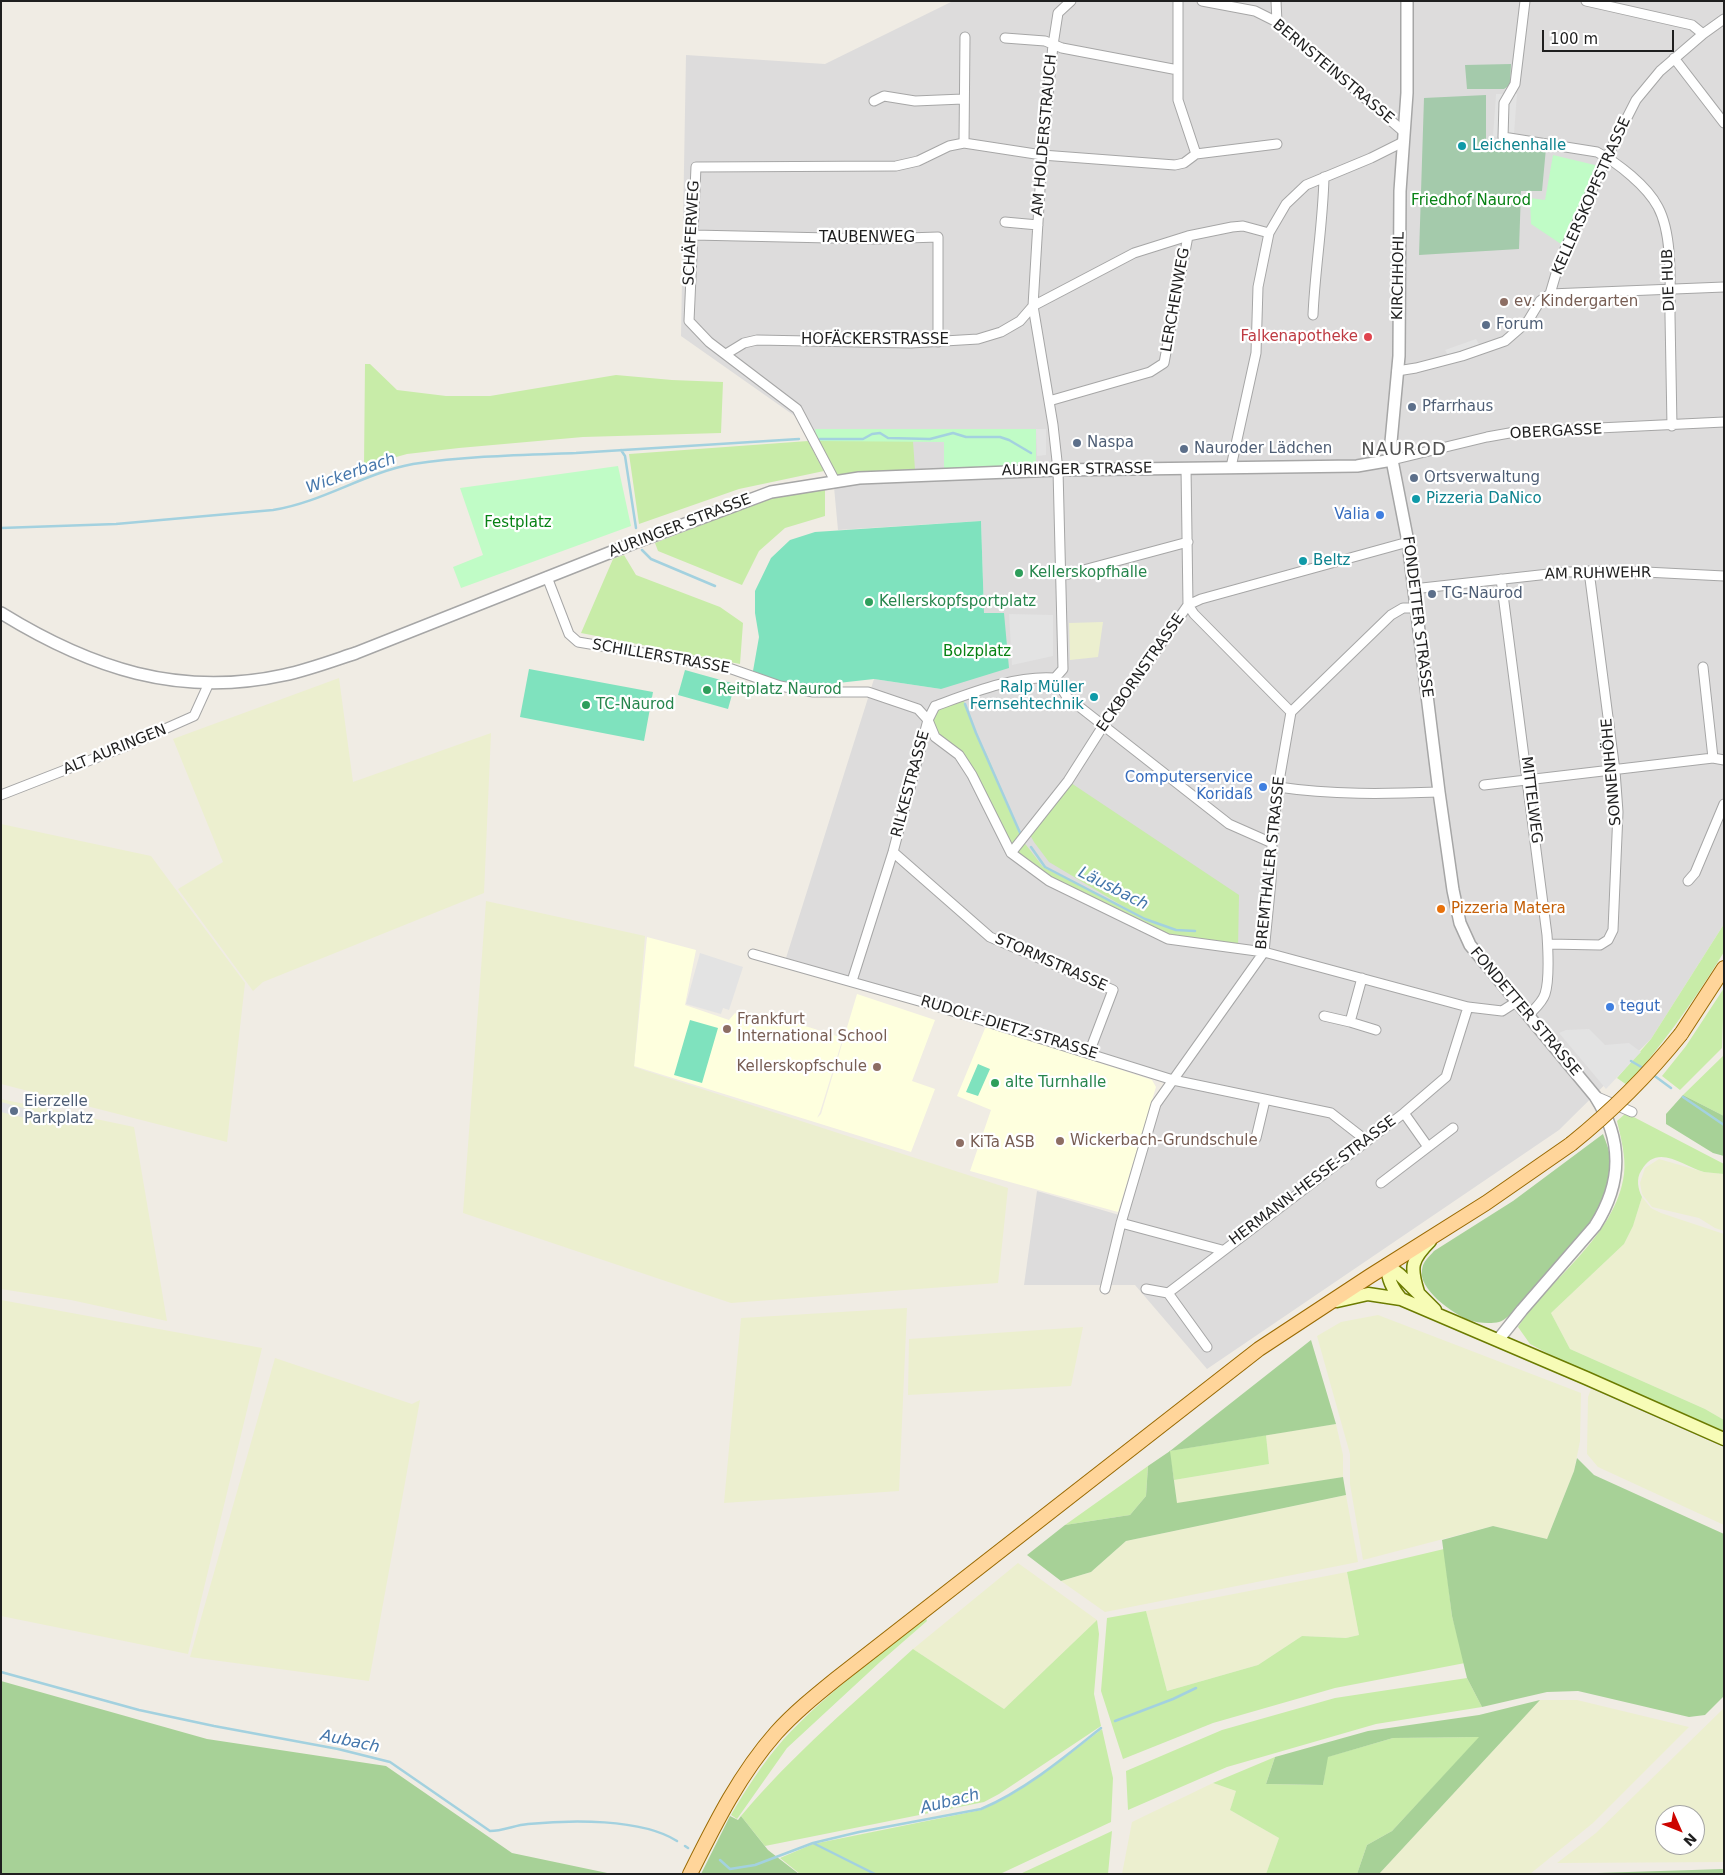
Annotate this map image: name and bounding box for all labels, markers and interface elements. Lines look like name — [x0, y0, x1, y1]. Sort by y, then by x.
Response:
street label: BERNSTEINSTRASSE — [1269, 16, 1397, 128]
scale bar — [1545, 20, 1678, 52]
text: 100 m — [1550, 30, 1598, 48]
street label: AM HOLDERSTRAUCH — [1029, 53, 1061, 217]
street label: KELLERSKOPFSTRASSE — [1549, 114, 1635, 278]
place label: Leichenhalle — [1472, 137, 1566, 155]
marker: Leichenhalle — [1456, 140, 1468, 152]
street label: SCHÄFERWEG — [680, 180, 704, 286]
park label: Friedhof Naurod — [1411, 192, 1531, 210]
street label: TAUBENWEG — [819, 229, 915, 247]
street label: KIRCHHOHL — [1389, 232, 1409, 320]
street label: LERCHENWEG — [1158, 246, 1194, 354]
street label: DIE HUB — [1659, 248, 1679, 312]
place label: ev. Kindergarten — [1514, 293, 1638, 311]
marker: ev. Kindergarten — [1498, 296, 1510, 308]
place label: Forum — [1496, 316, 1544, 334]
marker: Forum — [1480, 319, 1492, 331]
place label: Falkenapotheke — [1241, 328, 1358, 346]
street label: HOFÄCKERSTRASSE — [801, 331, 949, 349]
marker: Falkenapotheke — [1362, 331, 1374, 343]
place label: Pfarrhaus — [1422, 398, 1493, 416]
marker: Pfarrhaus — [1406, 401, 1418, 413]
street label: OBERGASSE — [1509, 421, 1603, 443]
place label: Naspa — [1087, 434, 1134, 452]
marker: Naspa — [1071, 437, 1083, 449]
district label: NAUROD — [1361, 439, 1447, 461]
place label: Nauroder Lädchen — [1194, 440, 1332, 458]
marker: Nauroder Lädchen — [1178, 443, 1190, 455]
water label: Wickerbach — [304, 450, 398, 498]
street label: AURINGER STRASSE — [1001, 460, 1153, 480]
place label: Ortsverwaltung — [1424, 469, 1540, 487]
marker: Ortsverwaltung — [1408, 472, 1420, 484]
place label: Pizzeria DaNico — [1426, 490, 1542, 508]
street label: AURINGER STRASSE — [606, 491, 754, 561]
marker: Pizzeria DaNico — [1410, 493, 1422, 505]
place label: Valia — [1334, 506, 1370, 524]
marker: Valia — [1374, 509, 1386, 521]
park label: Festplatz — [484, 514, 552, 532]
street label: FONDETTER STRASSE — [1398, 535, 1436, 699]
place label: Beltz — [1313, 552, 1350, 570]
marker: Beltz — [1297, 555, 1309, 567]
place label: Kellerskopfhalle — [1029, 564, 1147, 582]
street label: AM RUHWEHR — [1545, 564, 1651, 584]
marker: Kellerskopfhalle — [1013, 567, 1025, 579]
place label: TG-Naurod — [1442, 585, 1523, 603]
marker: TG-Naurod — [1426, 588, 1438, 600]
place label: Kellerskopfsportplatz — [879, 593, 1036, 611]
marker: Kellerskopfsportplatz — [863, 596, 875, 608]
street label: ECKBORNSTRASSE — [1093, 610, 1189, 736]
street label: SCHILLERSTRASSE — [591, 636, 731, 678]
park label: Bolzplatz — [943, 643, 1011, 661]
place label: Ralp Müller Fernsehtechnik — [970, 679, 1084, 714]
place label: Reitplatz Naurod — [717, 681, 842, 699]
marker: Reitplatz Naurod — [701, 684, 713, 696]
marker: Ralp Müller Fernsehtechnik — [1088, 691, 1100, 703]
place label: TC-Naurod — [596, 696, 675, 714]
marker: TC-Naurod — [580, 699, 592, 711]
street label: SONNENHÖHE — [1598, 717, 1626, 827]
street label: ALT AURINGEN — [61, 721, 169, 779]
street label: RILKESTRASSE — [888, 729, 934, 839]
street label: MITTELWEG — [1517, 755, 1545, 845]
place label: Computerservice Koridaß — [1125, 769, 1253, 804]
street label: BREMTHALER STRASSE — [1253, 775, 1289, 951]
marker: Computerservice Koridaß — [1257, 781, 1269, 793]
water label: Läusbach — [1075, 863, 1151, 915]
place label: Pizzeria Matera — [1451, 900, 1566, 918]
marker: Pizzeria Matera — [1435, 903, 1447, 915]
street label: STORMSTRASSE — [992, 930, 1110, 996]
street label: FONDETTER STRASSE — [1466, 944, 1584, 1080]
street label: RUDOLF-DIETZ-STRASSE — [918, 992, 1100, 1064]
place label: tegut — [1620, 998, 1660, 1016]
marker: tegut — [1604, 1001, 1616, 1013]
place label: Frankfurt International School — [737, 1011, 887, 1046]
marker: Frankfurt International School — [721, 1023, 733, 1035]
place label: Kellerskopfschule — [737, 1058, 867, 1076]
marker: Kellerskopfschule — [871, 1061, 883, 1073]
place label: alte Turnhalle — [1005, 1074, 1106, 1092]
marker: alte Turnhalle — [989, 1077, 1001, 1089]
place label: Eierzelle Parkplatz — [24, 1093, 93, 1128]
marker: Eierzelle Parkplatz — [8, 1105, 20, 1117]
street label: HERMANN-HESSE-STRASSE — [1226, 1112, 1400, 1250]
place label: Wickerbach-Grundschule — [1070, 1132, 1258, 1150]
place label: KiTa ASB — [970, 1134, 1035, 1152]
marker: Wickerbach-Grundschule — [1054, 1135, 1066, 1147]
marker: KiTa ASB — [954, 1137, 966, 1149]
water label: Aubach — [319, 1726, 381, 1758]
water label: Aubach — [919, 1785, 981, 1819]
north arrow — [1655, 1805, 1705, 1855]
text: N — [1680, 1830, 1700, 1849]

